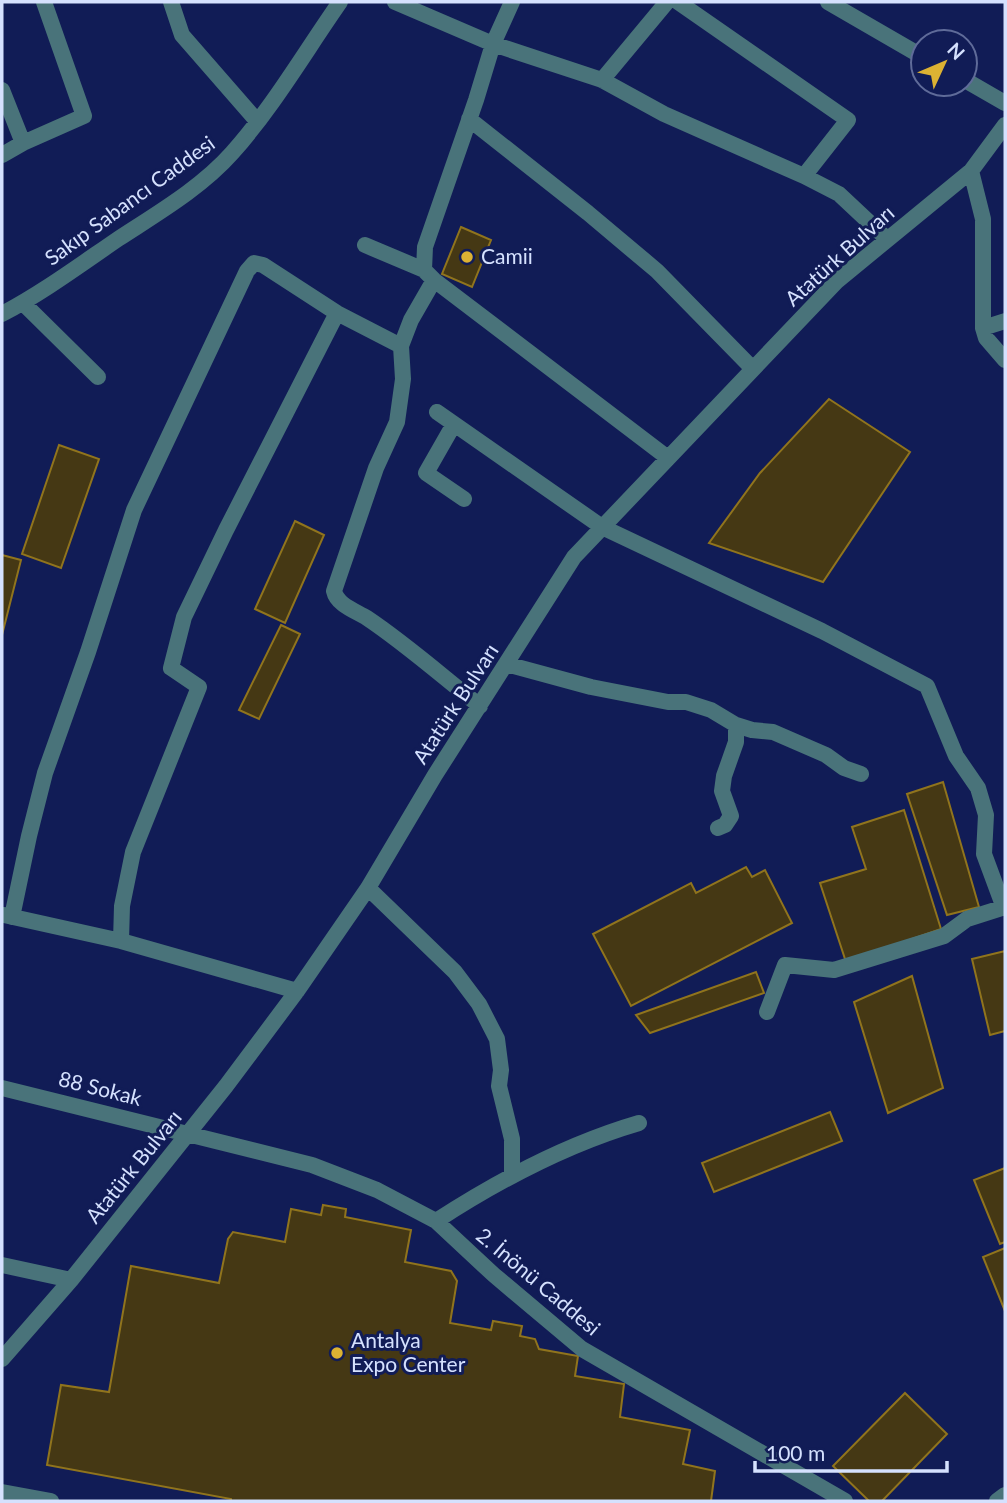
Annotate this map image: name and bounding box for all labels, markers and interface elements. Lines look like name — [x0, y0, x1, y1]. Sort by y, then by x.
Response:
north arrow — [909, 28, 979, 98]
text: N — [943, 38, 970, 64]
street label: Sakıp Sabancı Caddesi — [39, 130, 219, 270]
street label: Atatürk Bulvarı — [779, 199, 899, 310]
place label: Camii — [481, 243, 533, 268]
marker: Camii — [459, 249, 475, 265]
street label: Atatürk Bulvarı — [407, 638, 503, 768]
street label: 88 Sokak — [56, 1065, 145, 1110]
street label: Atatürk Bulvarı — [80, 1105, 186, 1228]
street label: 2. İnönü Caddesi — [472, 1222, 606, 1340]
place label: Antalya Expo Center — [351, 1327, 466, 1376]
marker: Antalya Expo Center — [329, 1345, 345, 1361]
scale bar — [755, 1430, 948, 1474]
text: 100 m — [766, 1440, 825, 1465]

